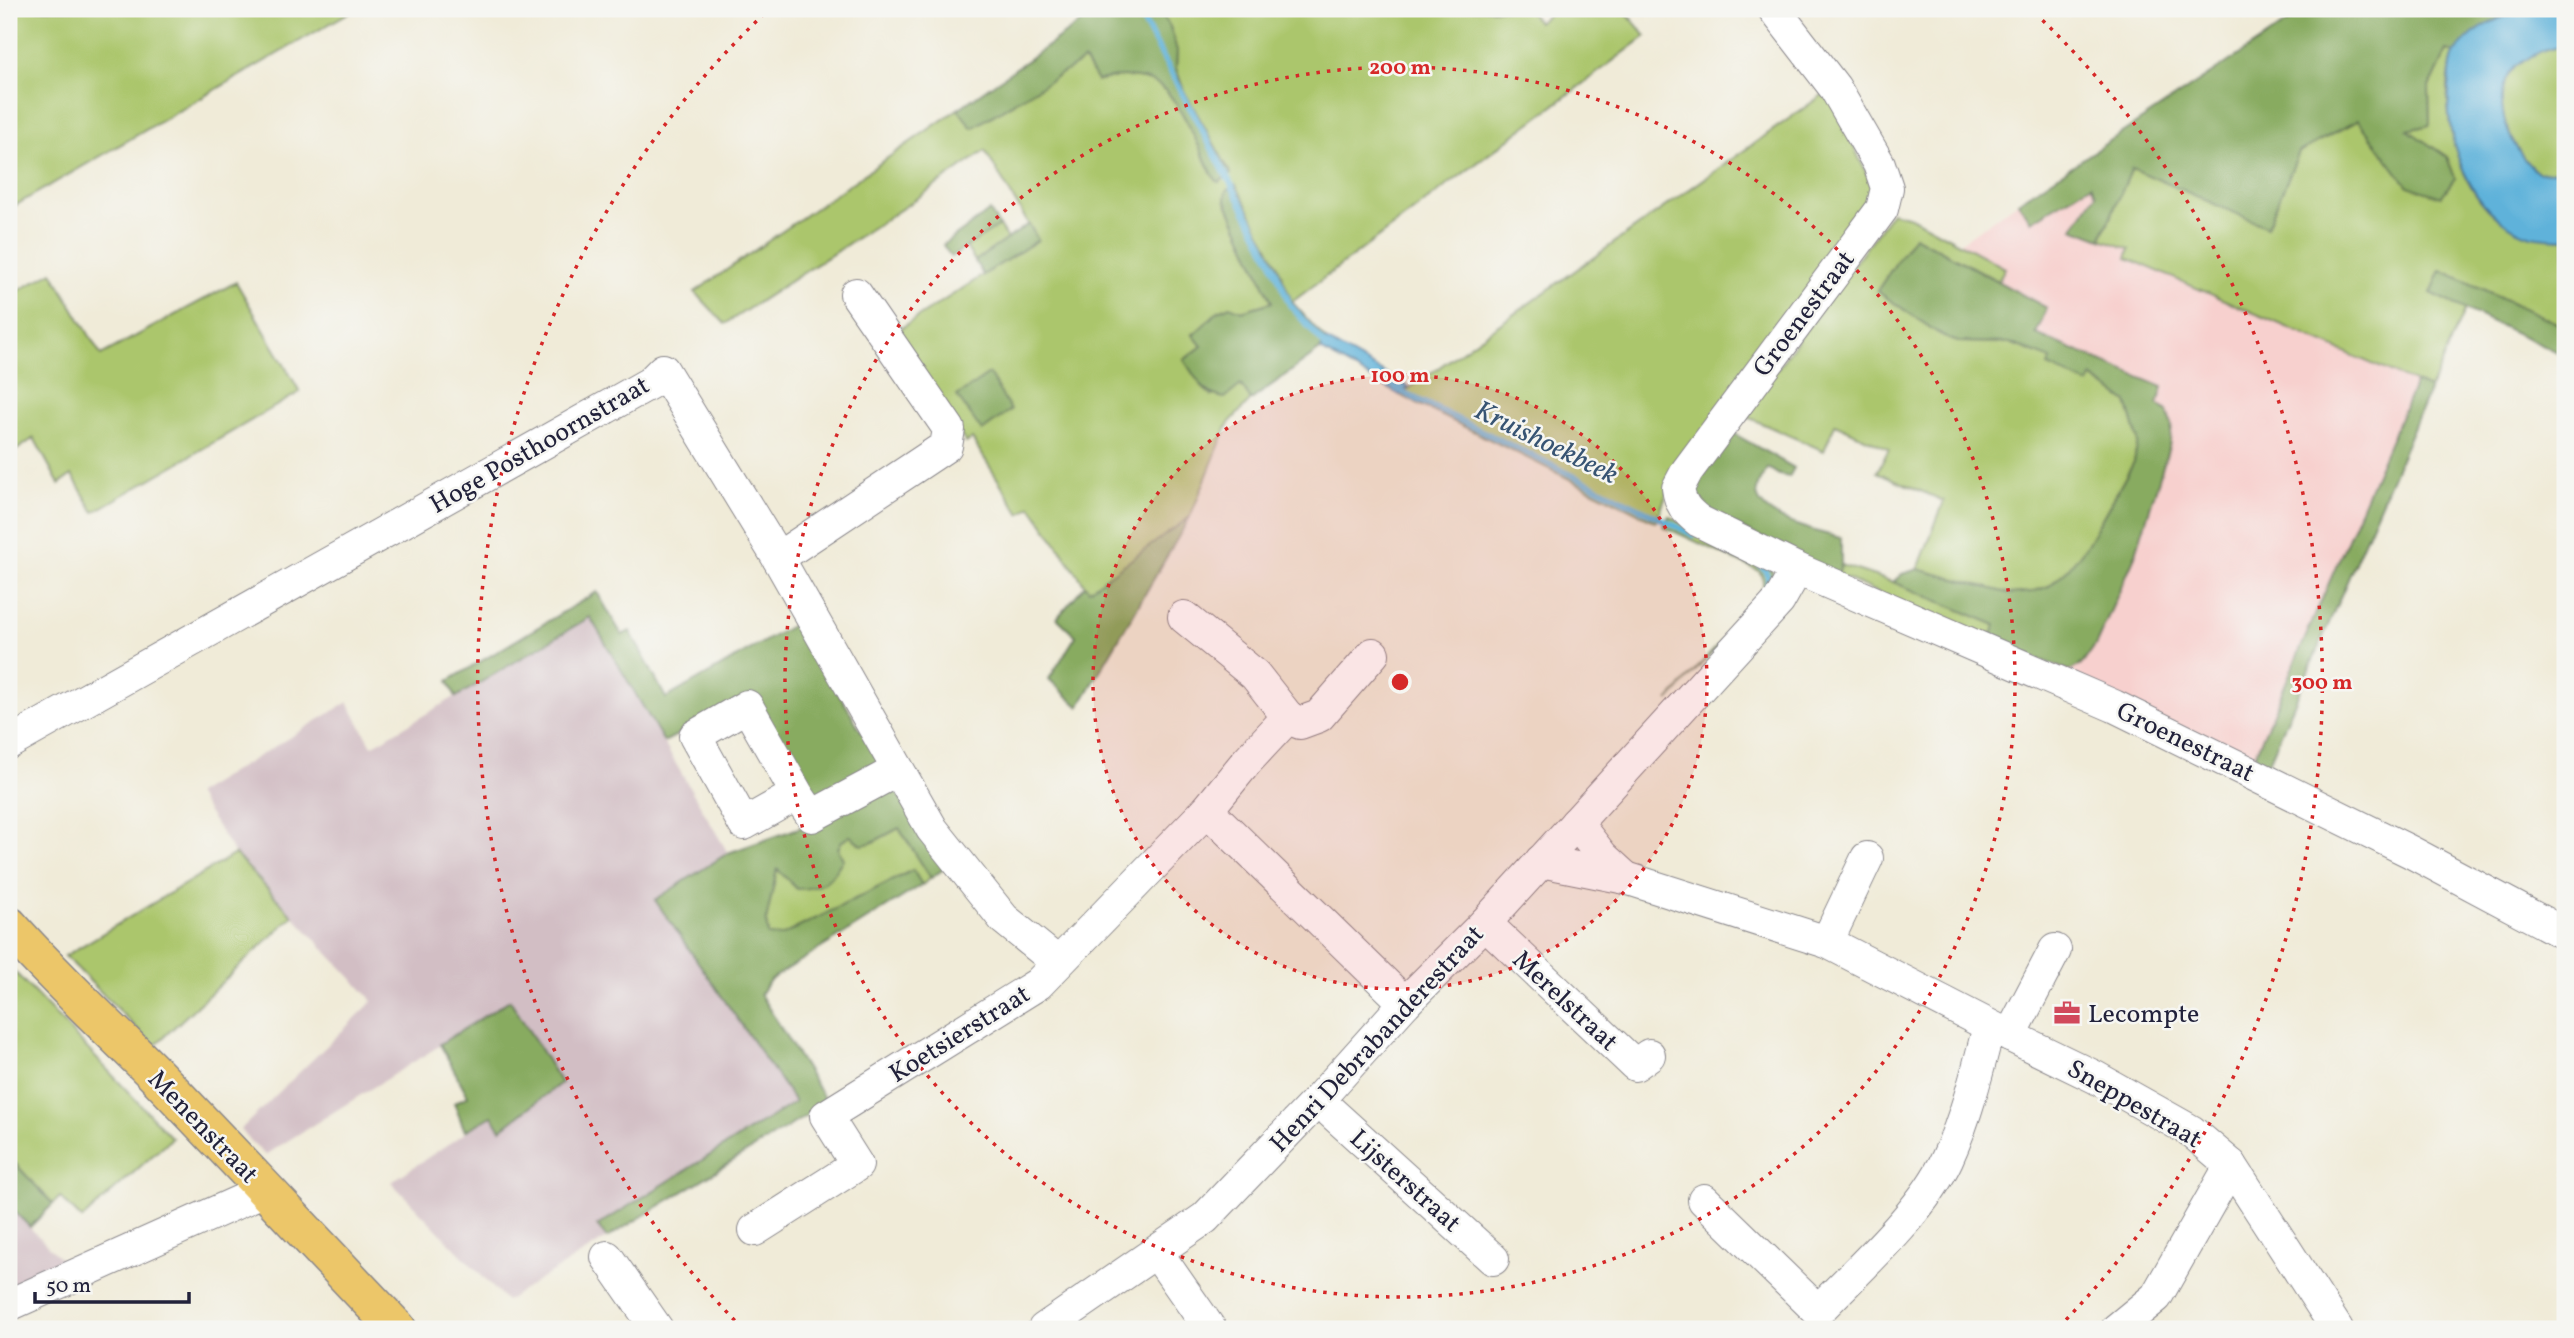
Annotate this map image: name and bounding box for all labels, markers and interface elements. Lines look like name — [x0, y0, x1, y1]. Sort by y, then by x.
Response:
text: 200 m — [1369, 54, 1431, 83]
street label: Groenestraat — [1745, 244, 1864, 385]
text: 100 m — [1370, 362, 1430, 391]
street label: Hoge Posthoornstraat — [424, 368, 656, 523]
water label: Kruishoekbeek — [1467, 392, 1624, 495]
text: 300 m — [2292, 669, 2352, 698]
centre of rings — [1388, 670, 1412, 694]
street label: Groenestraat — [2110, 694, 2260, 792]
street label: Henri Debrabanderestraat — [1262, 918, 1493, 1161]
street label: Merelstraat — [1504, 943, 1625, 1060]
street label: Koetsierstraat — [883, 977, 1037, 1092]
place label: Lecompte — [2088, 997, 2199, 1033]
office icon: Lecompte — [2052, 998, 2082, 1028]
street label: Sneppestraat — [2060, 1052, 2208, 1158]
street label: Menenstraat — [139, 1063, 266, 1192]
street label: Lijsterstraat — [1341, 1122, 1468, 1241]
scale bar — [35, 1261, 189, 1305]
text: 50 m — [46, 1272, 91, 1301]

